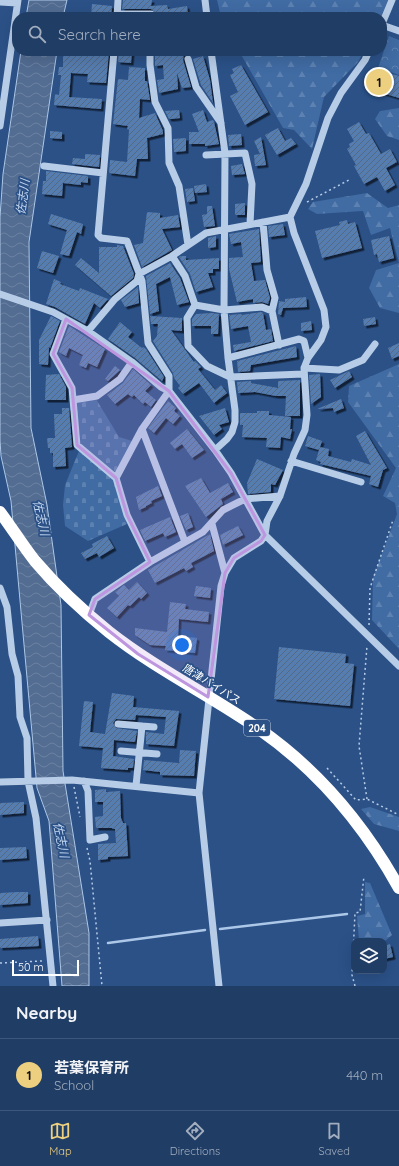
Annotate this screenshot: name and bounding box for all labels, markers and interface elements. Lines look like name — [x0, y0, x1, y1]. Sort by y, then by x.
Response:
search box — [12, 12, 387, 56]
icon: search — [26, 23, 48, 45]
text: Search here — [58, 25, 141, 44]
pin: 1 — [366, 67, 392, 97]
water label: 佐志川 — [13, 176, 32, 216]
water label: 佐志川 — [30, 499, 53, 539]
your location — [172, 635, 192, 655]
street label: 唐津バイパス — [180, 661, 244, 707]
road number: 204 — [244, 720, 270, 736]
water label: 佐志川 — [50, 821, 73, 861]
map controls — [351, 938, 387, 974]
button: layers — [351, 938, 387, 974]
scale bar — [12, 958, 79, 977]
text: 50 m — [18, 960, 44, 974]
text: Nearby — [16, 1002, 77, 1023]
text: 若葉保育所 — [54, 1058, 129, 1077]
text: 1 — [26, 1067, 32, 1083]
text: 440 m — [346, 1067, 383, 1083]
text: School — [54, 1077, 94, 1093]
tab: Map — [49, 1120, 72, 1158]
tab: Directions — [170, 1120, 220, 1158]
tab: Saved — [318, 1120, 350, 1158]

